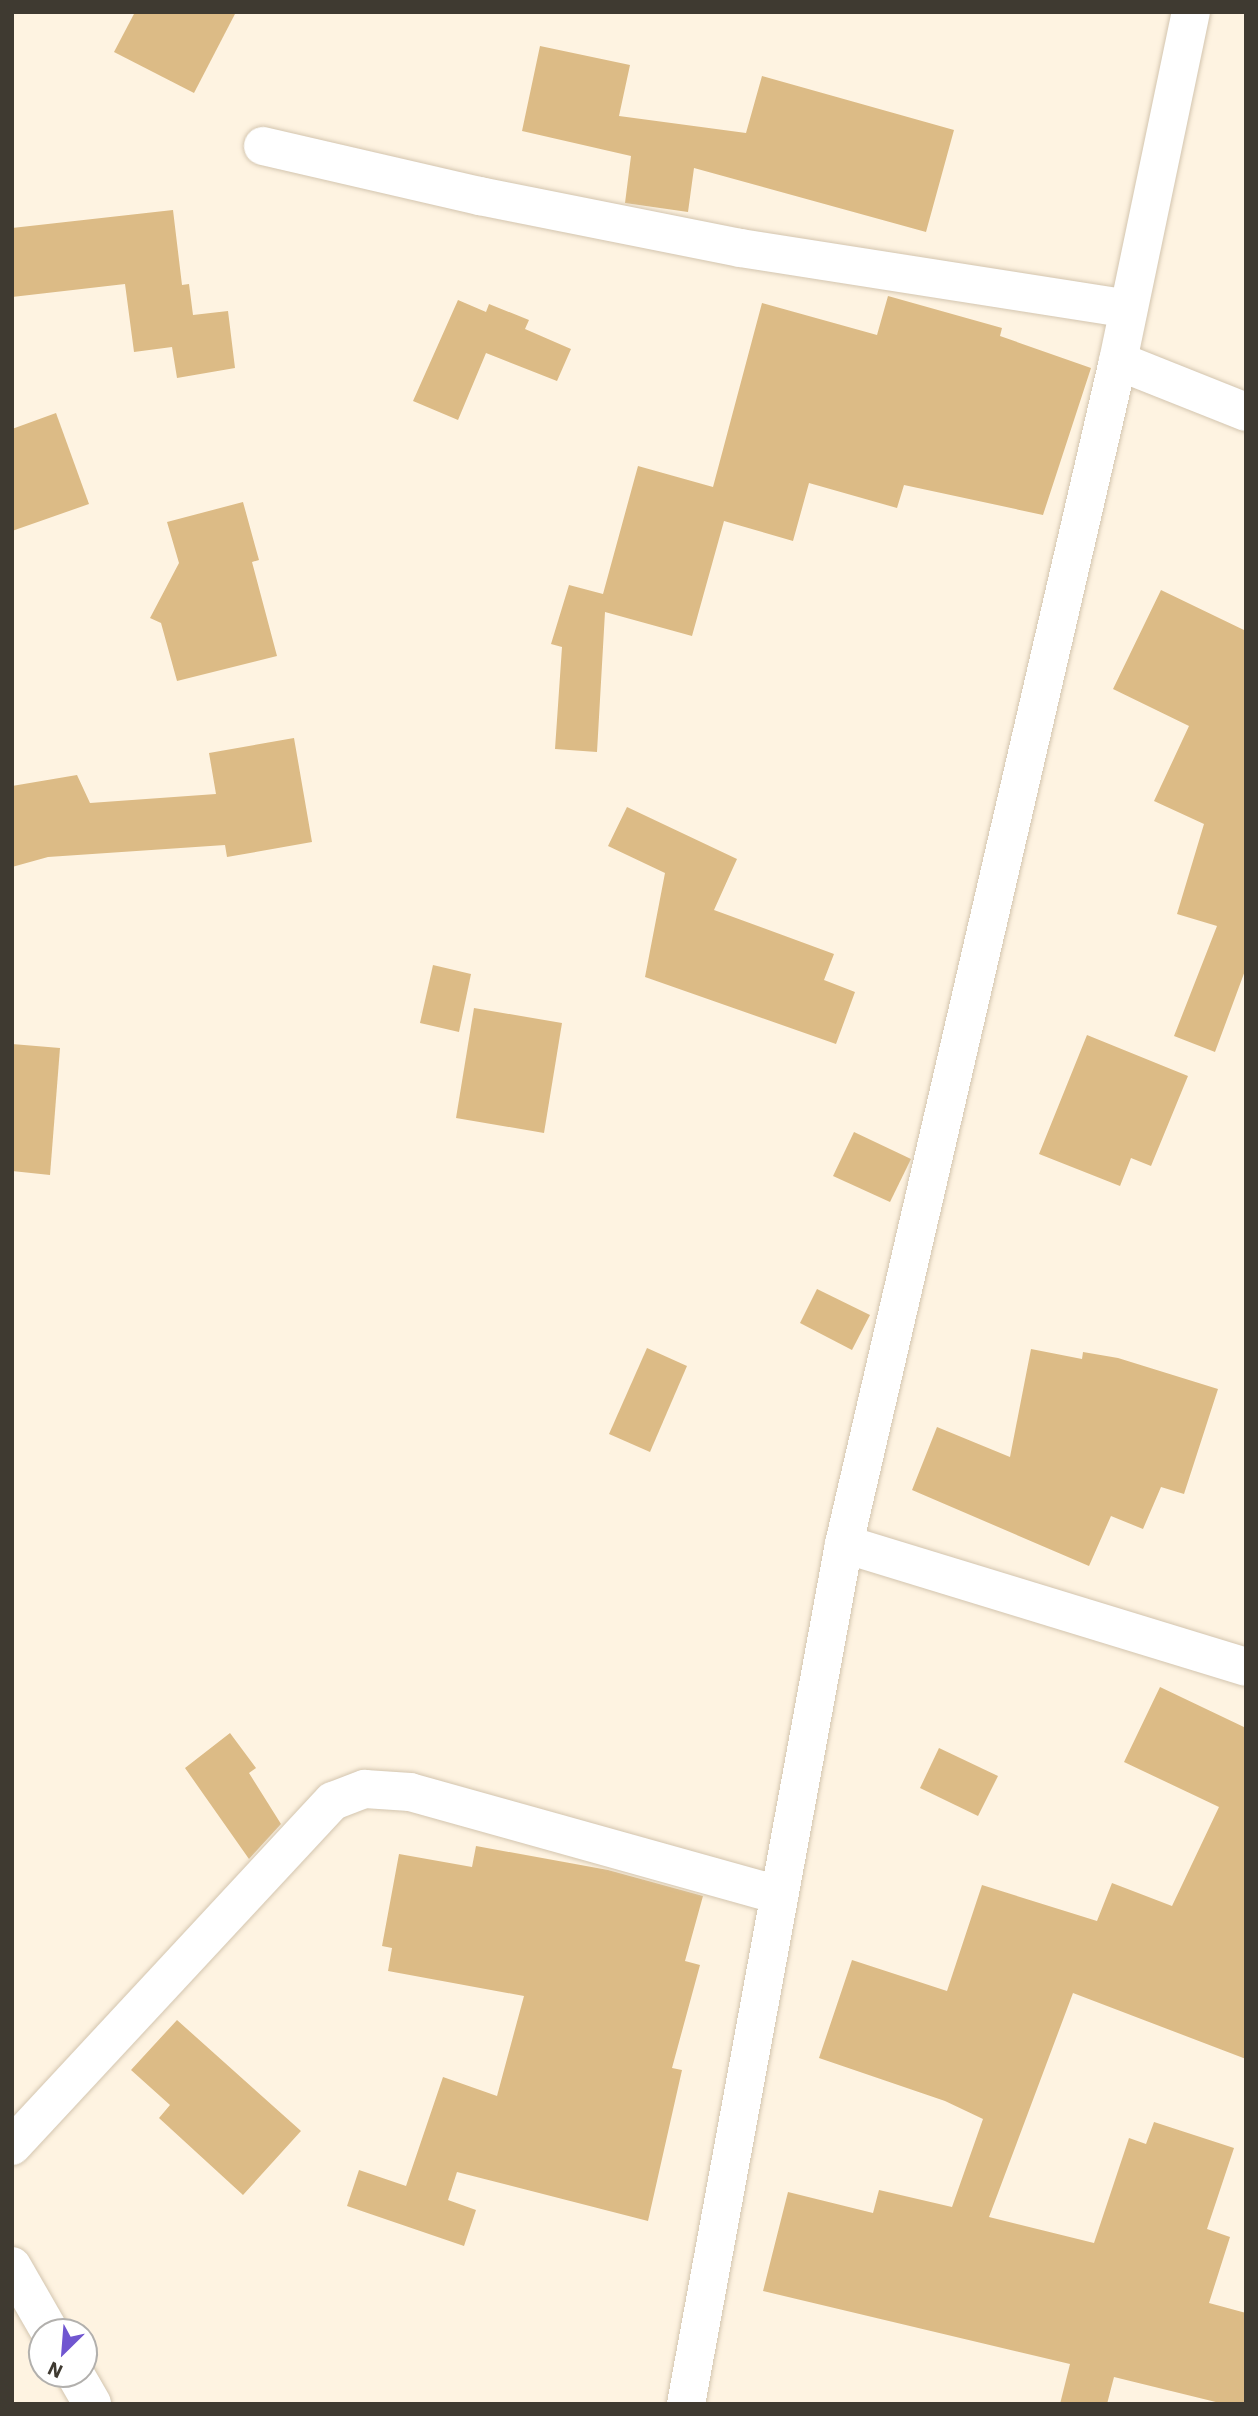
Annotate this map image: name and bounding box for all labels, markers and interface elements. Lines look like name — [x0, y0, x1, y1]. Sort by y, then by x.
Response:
north arrow — [28, 2318, 98, 2388]
text: N — [44, 2356, 66, 2384]

